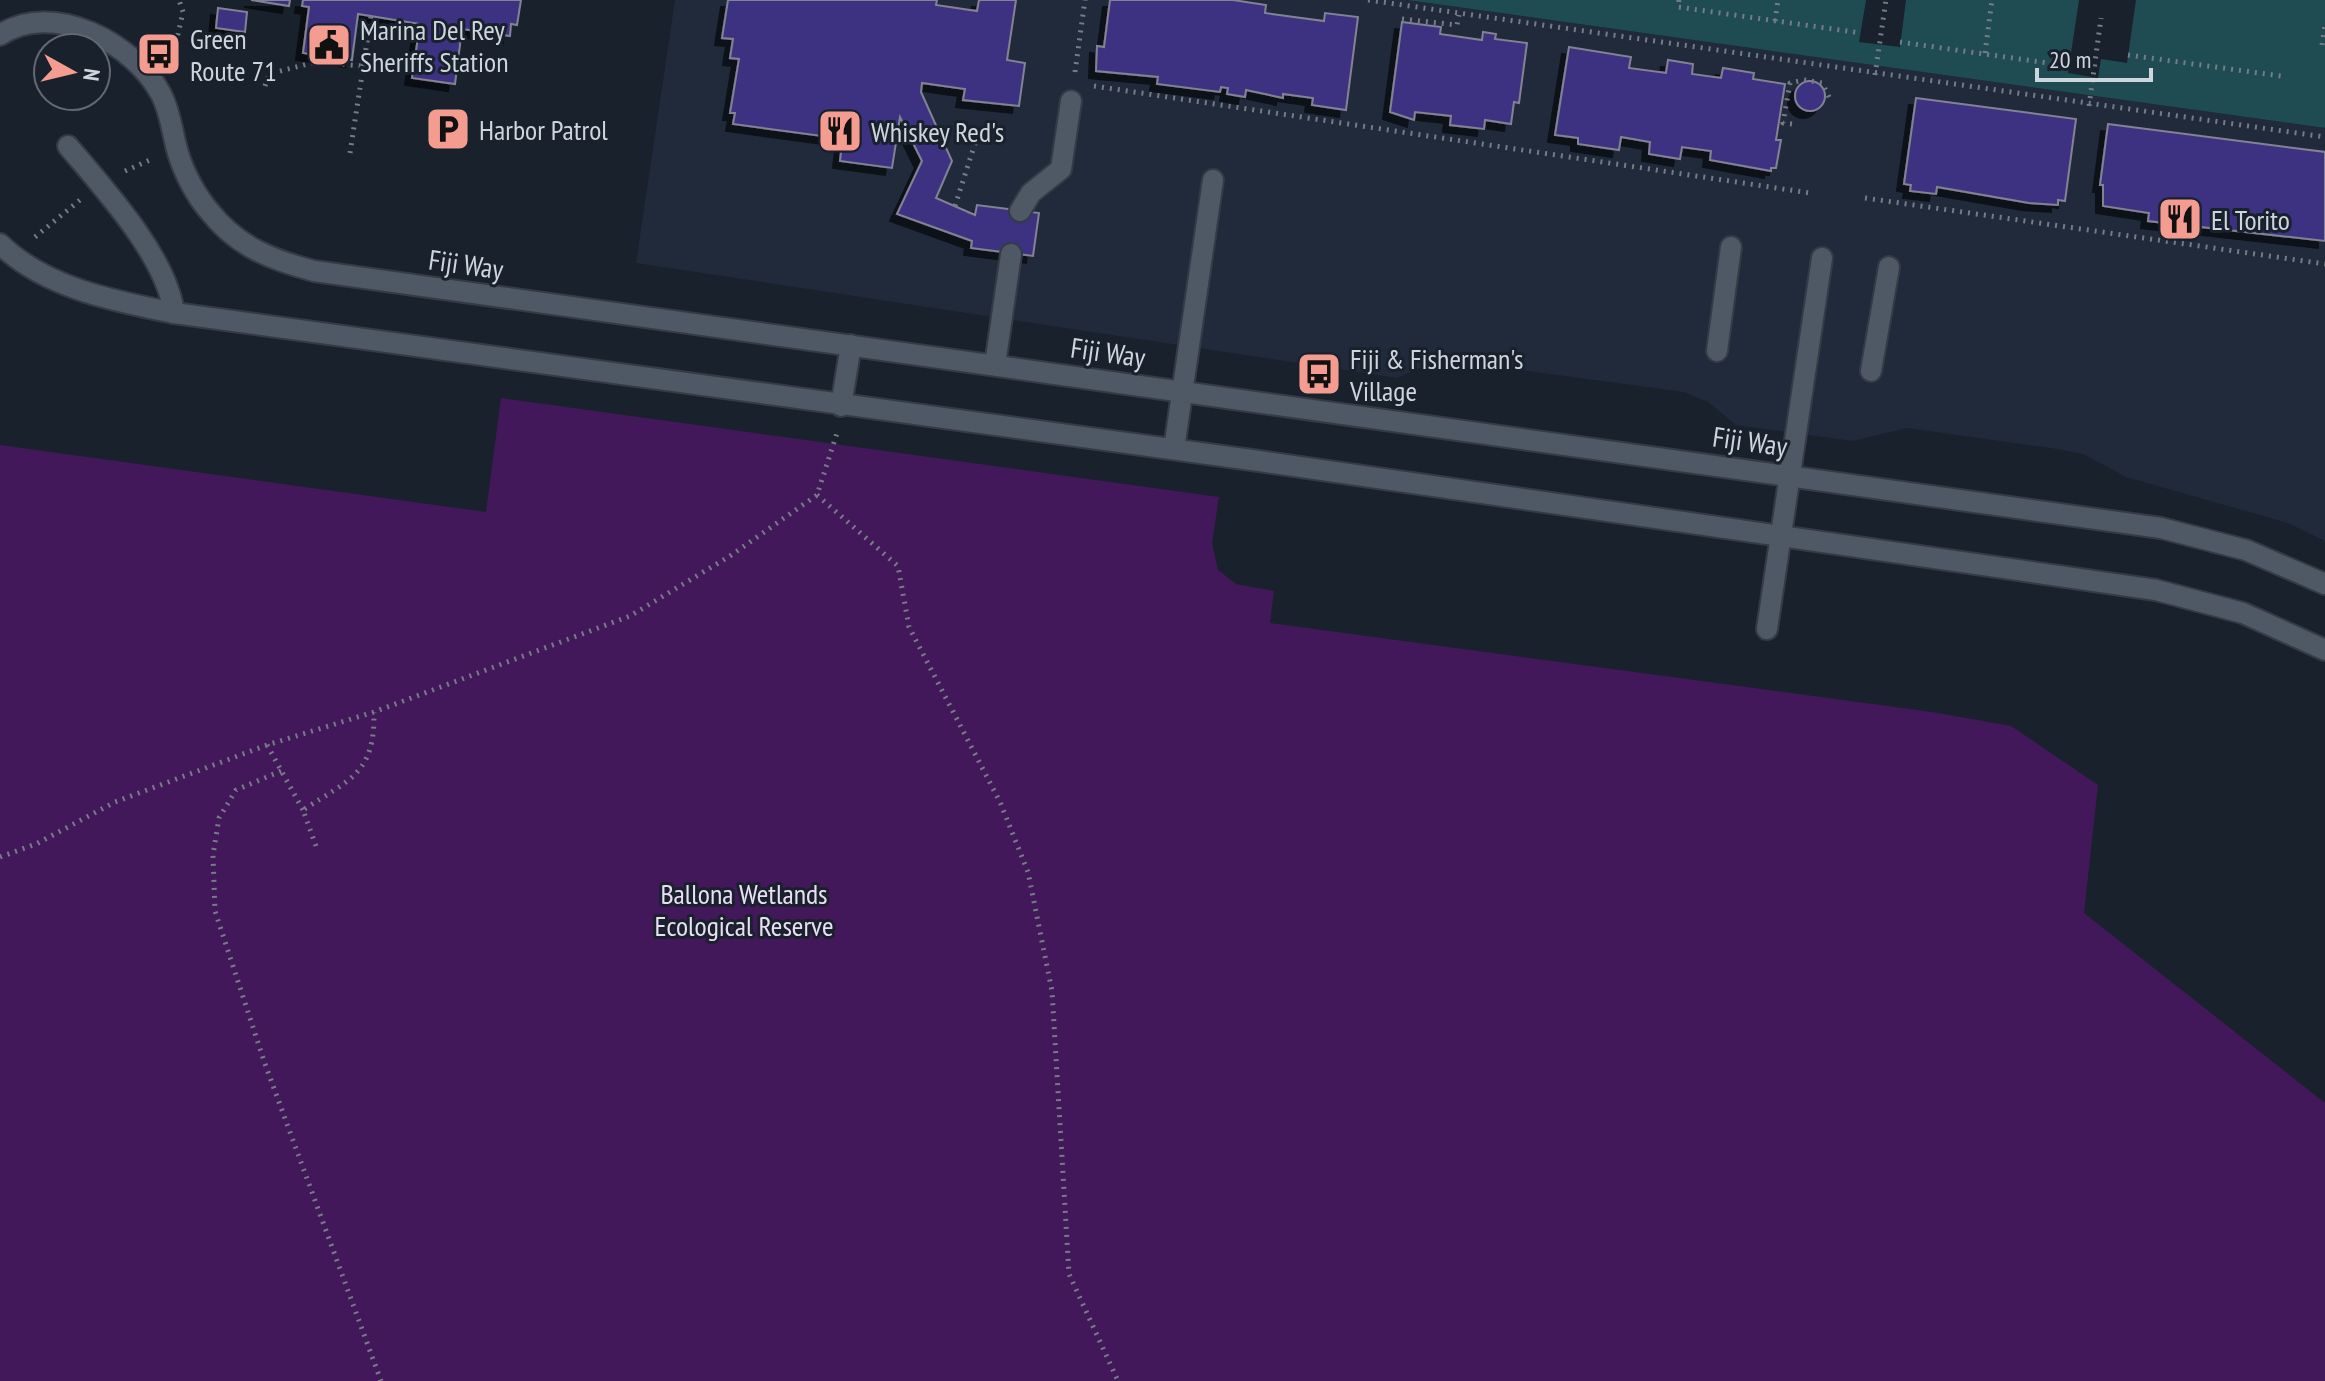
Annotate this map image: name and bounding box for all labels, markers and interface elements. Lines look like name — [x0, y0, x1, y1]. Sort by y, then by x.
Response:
place label: Marina Del Rey Sheriffs Station — [360, 11, 508, 80]
place label: Green Route 71 — [190, 20, 277, 89]
public building icon: Marina Del Rey Sheriffs Station — [305, 21, 353, 69]
bus stop icon: Green Route 71 — [135, 30, 183, 78]
north arrow — [32, 32, 112, 112]
scale bar — [2037, 32, 2151, 82]
text: 20 m — [2049, 44, 2091, 75]
text: N — [77, 67, 106, 83]
parking icon: Harbor Patrol — [424, 105, 472, 153]
restaurant icon: Whiskey Red's — [816, 107, 864, 155]
place label: Harbor Patrol — [479, 111, 608, 148]
place label: Whiskey Red's — [871, 113, 1004, 150]
restaurant icon: El Torito — [2156, 195, 2204, 243]
place label: El Torito — [2211, 201, 2290, 238]
street label: Fiji Way — [426, 240, 506, 288]
street label: Fiji Way — [1068, 328, 1148, 376]
place label: Fiji & Fisherman's Village — [1349, 340, 1523, 409]
bus stop icon: Fiji & Fisherman's Village — [1295, 350, 1343, 398]
street label: Fiji Way — [1710, 417, 1790, 465]
park label: Ballona Wetlands Ecological Reserve — [654, 875, 834, 944]

